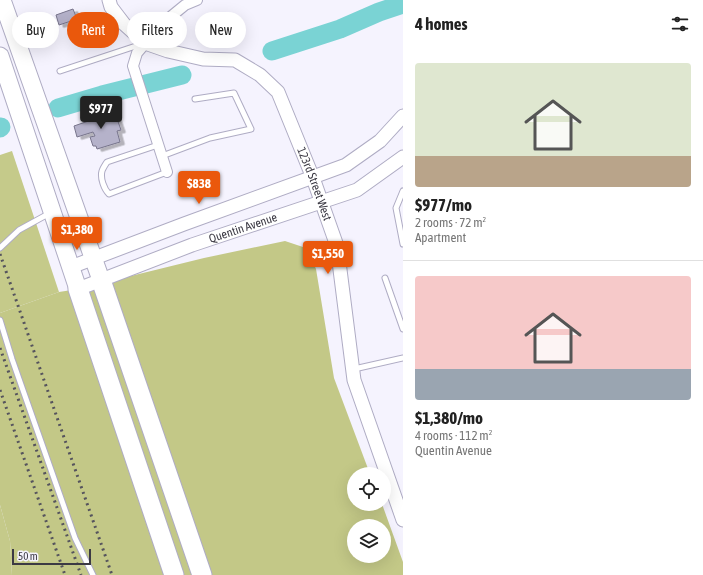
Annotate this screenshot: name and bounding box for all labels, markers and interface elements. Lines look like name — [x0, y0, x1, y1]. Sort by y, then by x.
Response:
chip: Buy — [12, 12, 59, 48]
chip: Rent — [67, 12, 119, 48]
chip: Filters — [127, 12, 187, 48]
chip: New — [195, 12, 246, 48]
icon: filters — [669, 13, 691, 35]
text: 4 homes — [415, 14, 468, 34]
icon: home — [517, 89, 589, 161]
pin: $977 — [77, 96, 125, 130]
text: $977 — [89, 101, 113, 116]
street label: 123rd Street West — [294, 145, 335, 223]
pin: $838 — [175, 171, 223, 205]
text: $838 — [187, 176, 211, 191]
text: $977/mo — [415, 195, 472, 215]
street label: Quentin Avenue — [207, 210, 279, 246]
text: 2 rooms · 72 m² — [415, 215, 486, 230]
pin: $1,380 — [44, 217, 110, 251]
text: $1,380 — [61, 222, 93, 237]
text: Apartment — [415, 230, 466, 245]
pin: $1,550 — [295, 241, 361, 275]
text: $1,550 — [312, 246, 344, 261]
icon: home — [517, 302, 589, 374]
text: $1,380/mo — [415, 408, 483, 428]
text: 4 rooms · 112 m² — [415, 428, 492, 443]
text: Quentin Avenue — [415, 443, 492, 458]
map controls — [347, 467, 391, 563]
button: locate — [347, 467, 391, 511]
button: layers — [347, 519, 391, 563]
scale bar — [12, 547, 91, 566]
text: 50 m — [18, 550, 38, 562]

